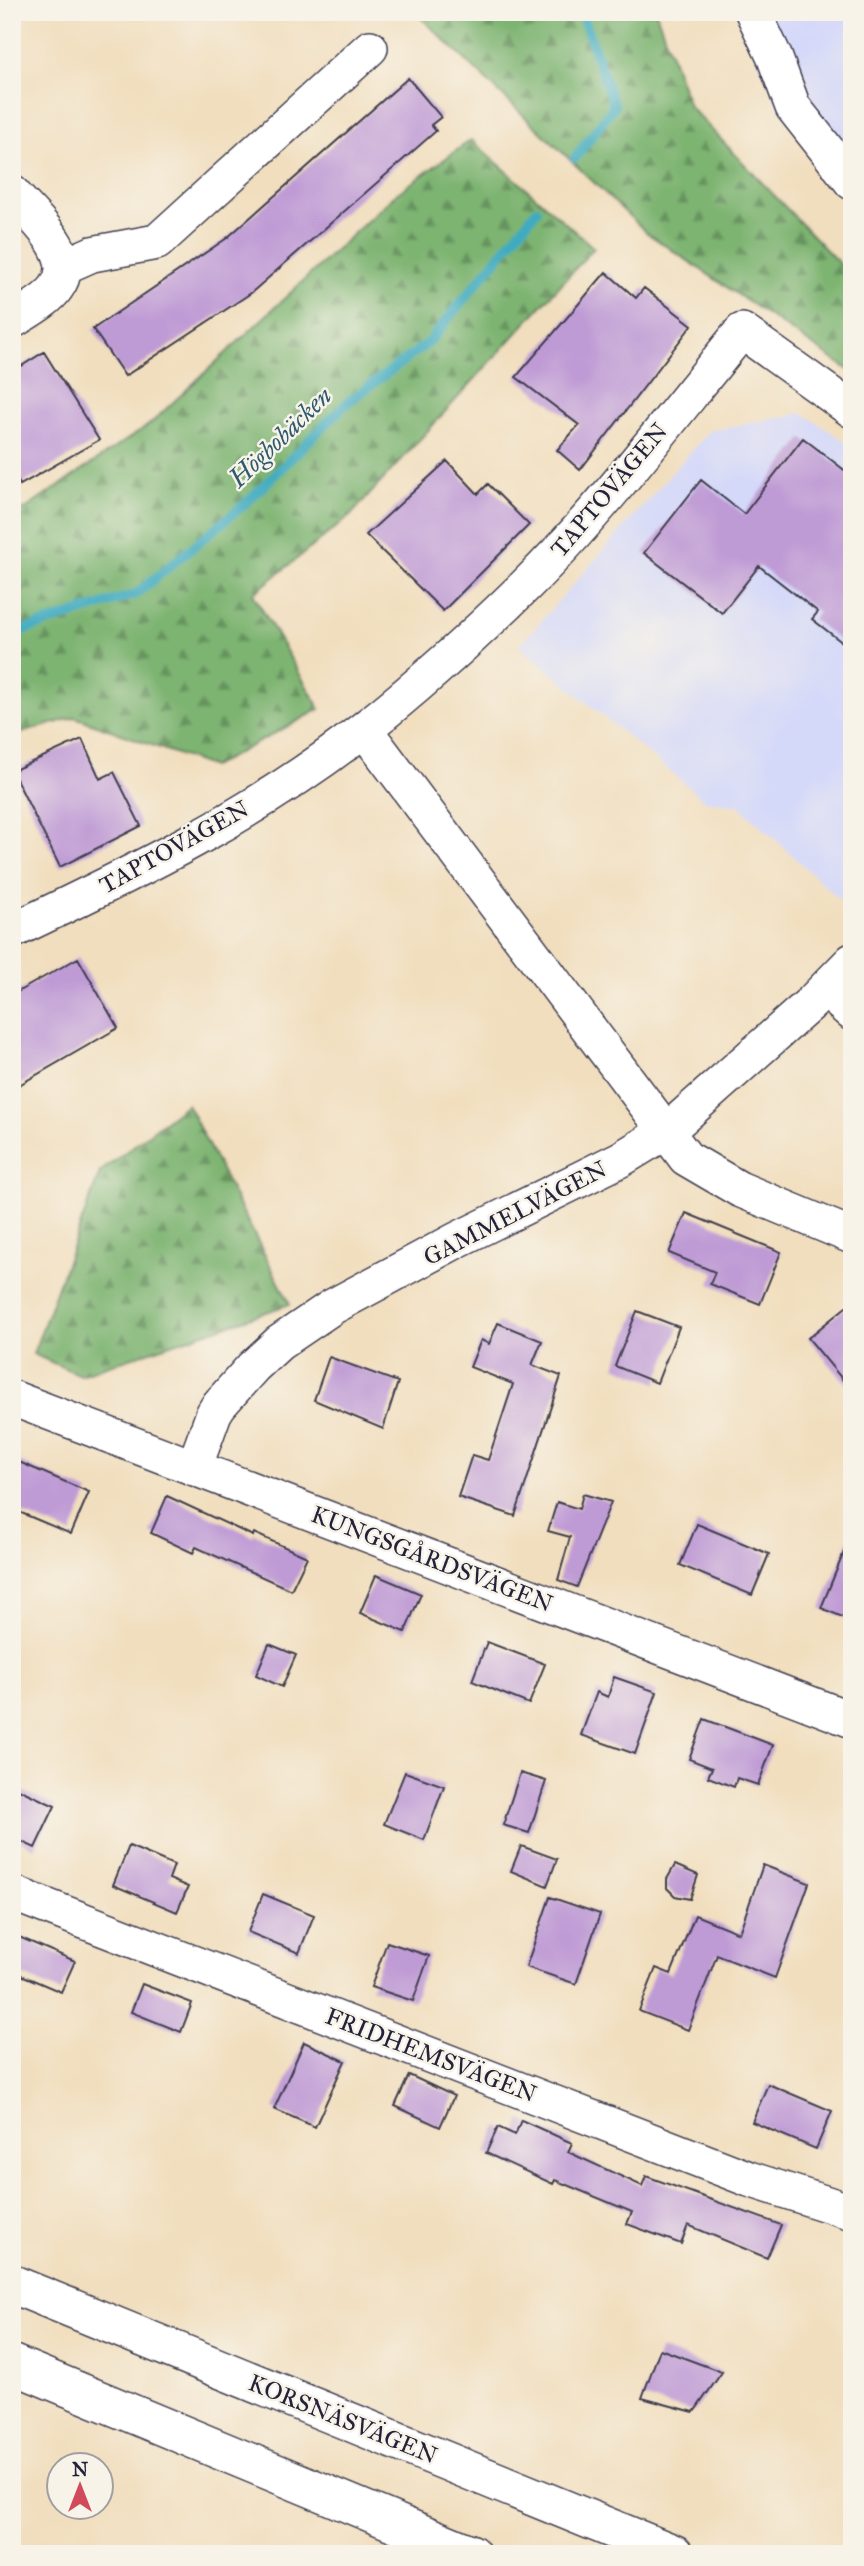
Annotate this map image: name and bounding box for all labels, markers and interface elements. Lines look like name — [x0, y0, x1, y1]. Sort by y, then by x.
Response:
water label: Högbobäcken — [221, 380, 339, 495]
street label: TAPTOVÄGEN — [544, 417, 674, 563]
street label: TAPTOVÄGEN — [94, 794, 254, 900]
street label: GAMMELVÄGEN — [418, 1154, 612, 1272]
street label: KUNGSGÅRDSVÄGEN — [307, 1499, 557, 1619]
street label: FRIDHEMSVÄGEN — [321, 2001, 541, 2109]
street label: KORSNÄSVÄGEN — [244, 2367, 442, 2471]
north arrow — [46, 2450, 116, 2520]
text: N — [72, 2458, 88, 2481]

